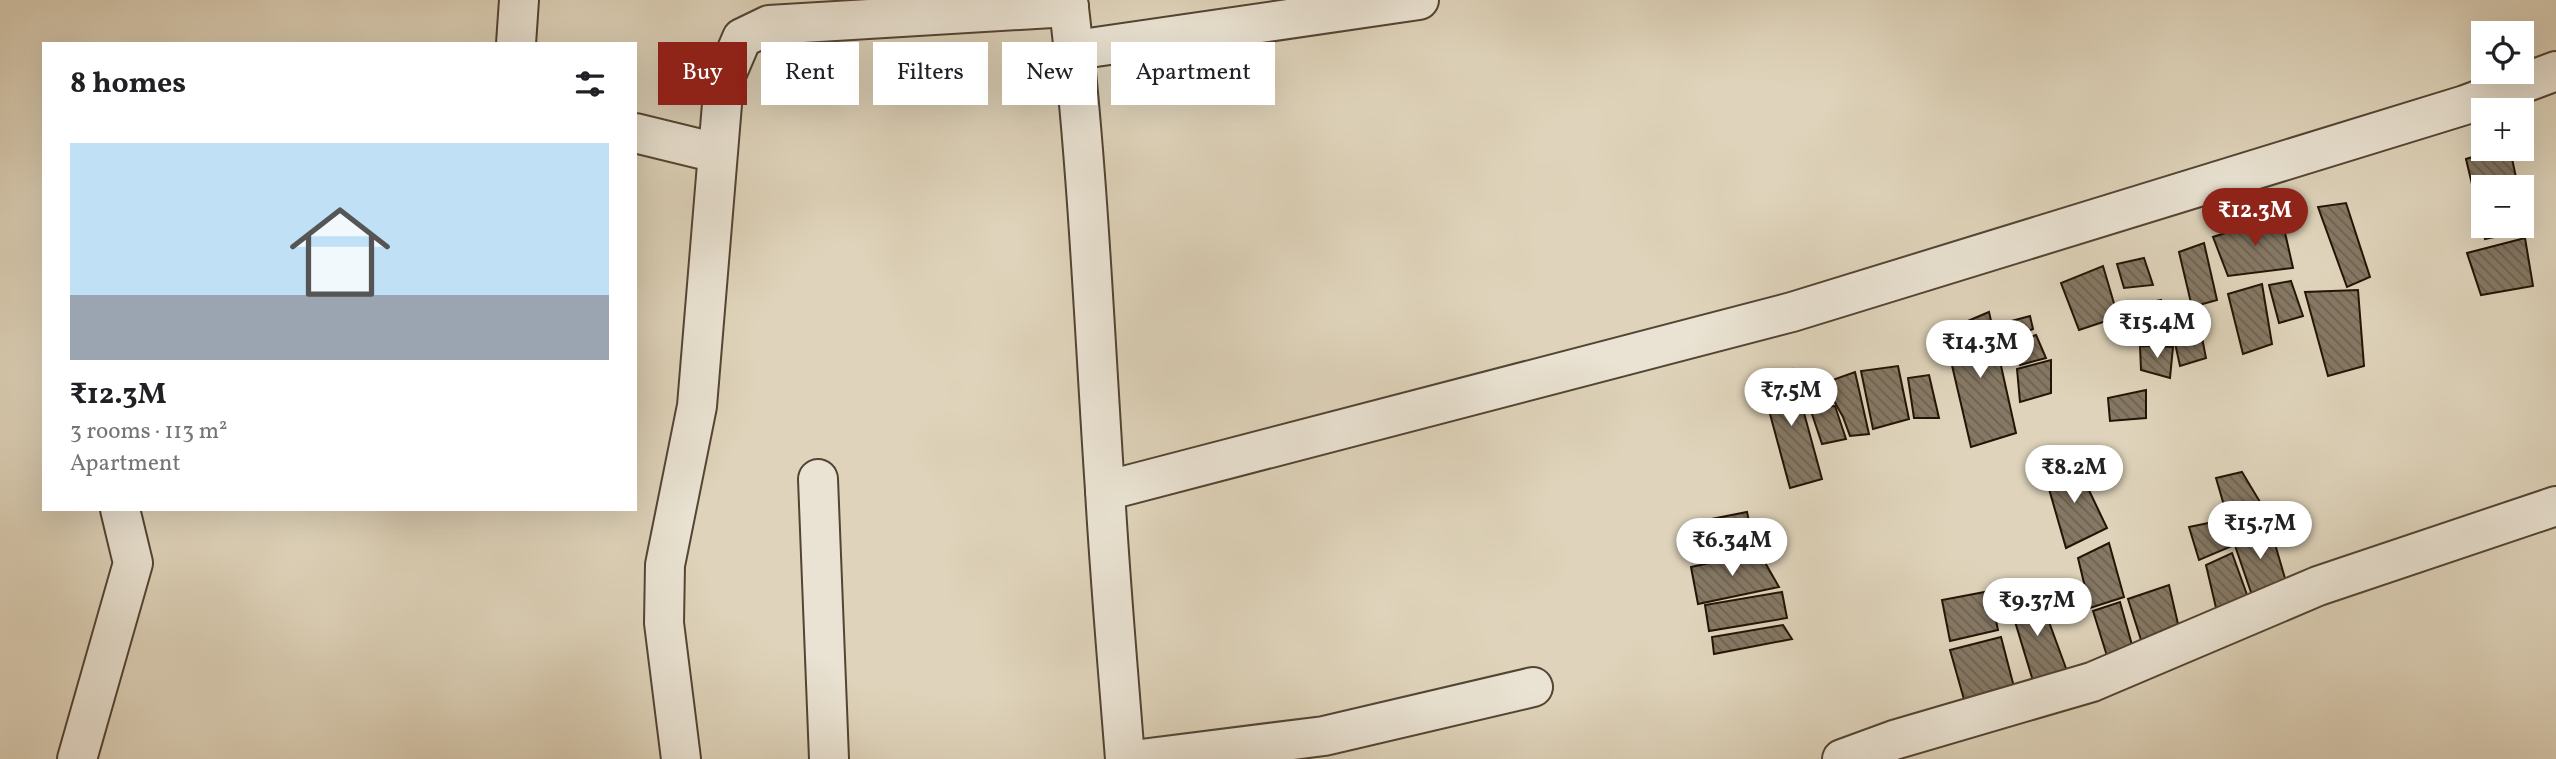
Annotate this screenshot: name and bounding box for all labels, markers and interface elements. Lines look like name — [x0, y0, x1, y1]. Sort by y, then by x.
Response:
map controls — [2471, 21, 2534, 238]
button: locate — [2471, 21, 2534, 84]
chip: Buy — [658, 42, 747, 105]
chip: Rent — [761, 42, 859, 105]
chip: Filters — [873, 42, 988, 105]
chip: New — [1002, 42, 1097, 105]
chip: Apartment — [1111, 42, 1275, 105]
text: 8 homes — [70, 63, 186, 105]
icon: filters — [571, 65, 609, 103]
button: + — [2471, 98, 2534, 161]
button: − — [2471, 175, 2534, 238]
pin: ₹12.3M — [2198, 188, 2312, 248]
icon: home — [277, 189, 403, 315]
text: ₹12.3M — [2218, 195, 2292, 227]
pin: ₹15.4M — [2100, 300, 2214, 360]
text: ₹15.4M — [2119, 307, 2195, 339]
pin: ₹14.3M — [1923, 320, 2037, 380]
text: ₹14.3M — [1942, 327, 2018, 359]
pin: ₹7.5M — [1742, 368, 1840, 428]
text: ₹12.3M — [70, 374, 167, 416]
text: ₹7.5M — [1760, 375, 1822, 407]
text: 3 rooms · 113 m² — [70, 416, 228, 448]
pin: ₹8.2M — [2025, 446, 2123, 505]
text: Apartment — [70, 448, 181, 480]
text: ₹8.2M — [2041, 452, 2107, 484]
pin: ₹15.7M — [2203, 502, 2317, 561]
text: ₹15.7M — [2224, 508, 2296, 540]
pin: ₹6.34M — [1675, 518, 1789, 578]
text: ₹6.34M — [1692, 525, 1772, 557]
pin: ₹9.37M — [1980, 578, 2094, 638]
text: ₹9.37M — [1999, 585, 2075, 617]

